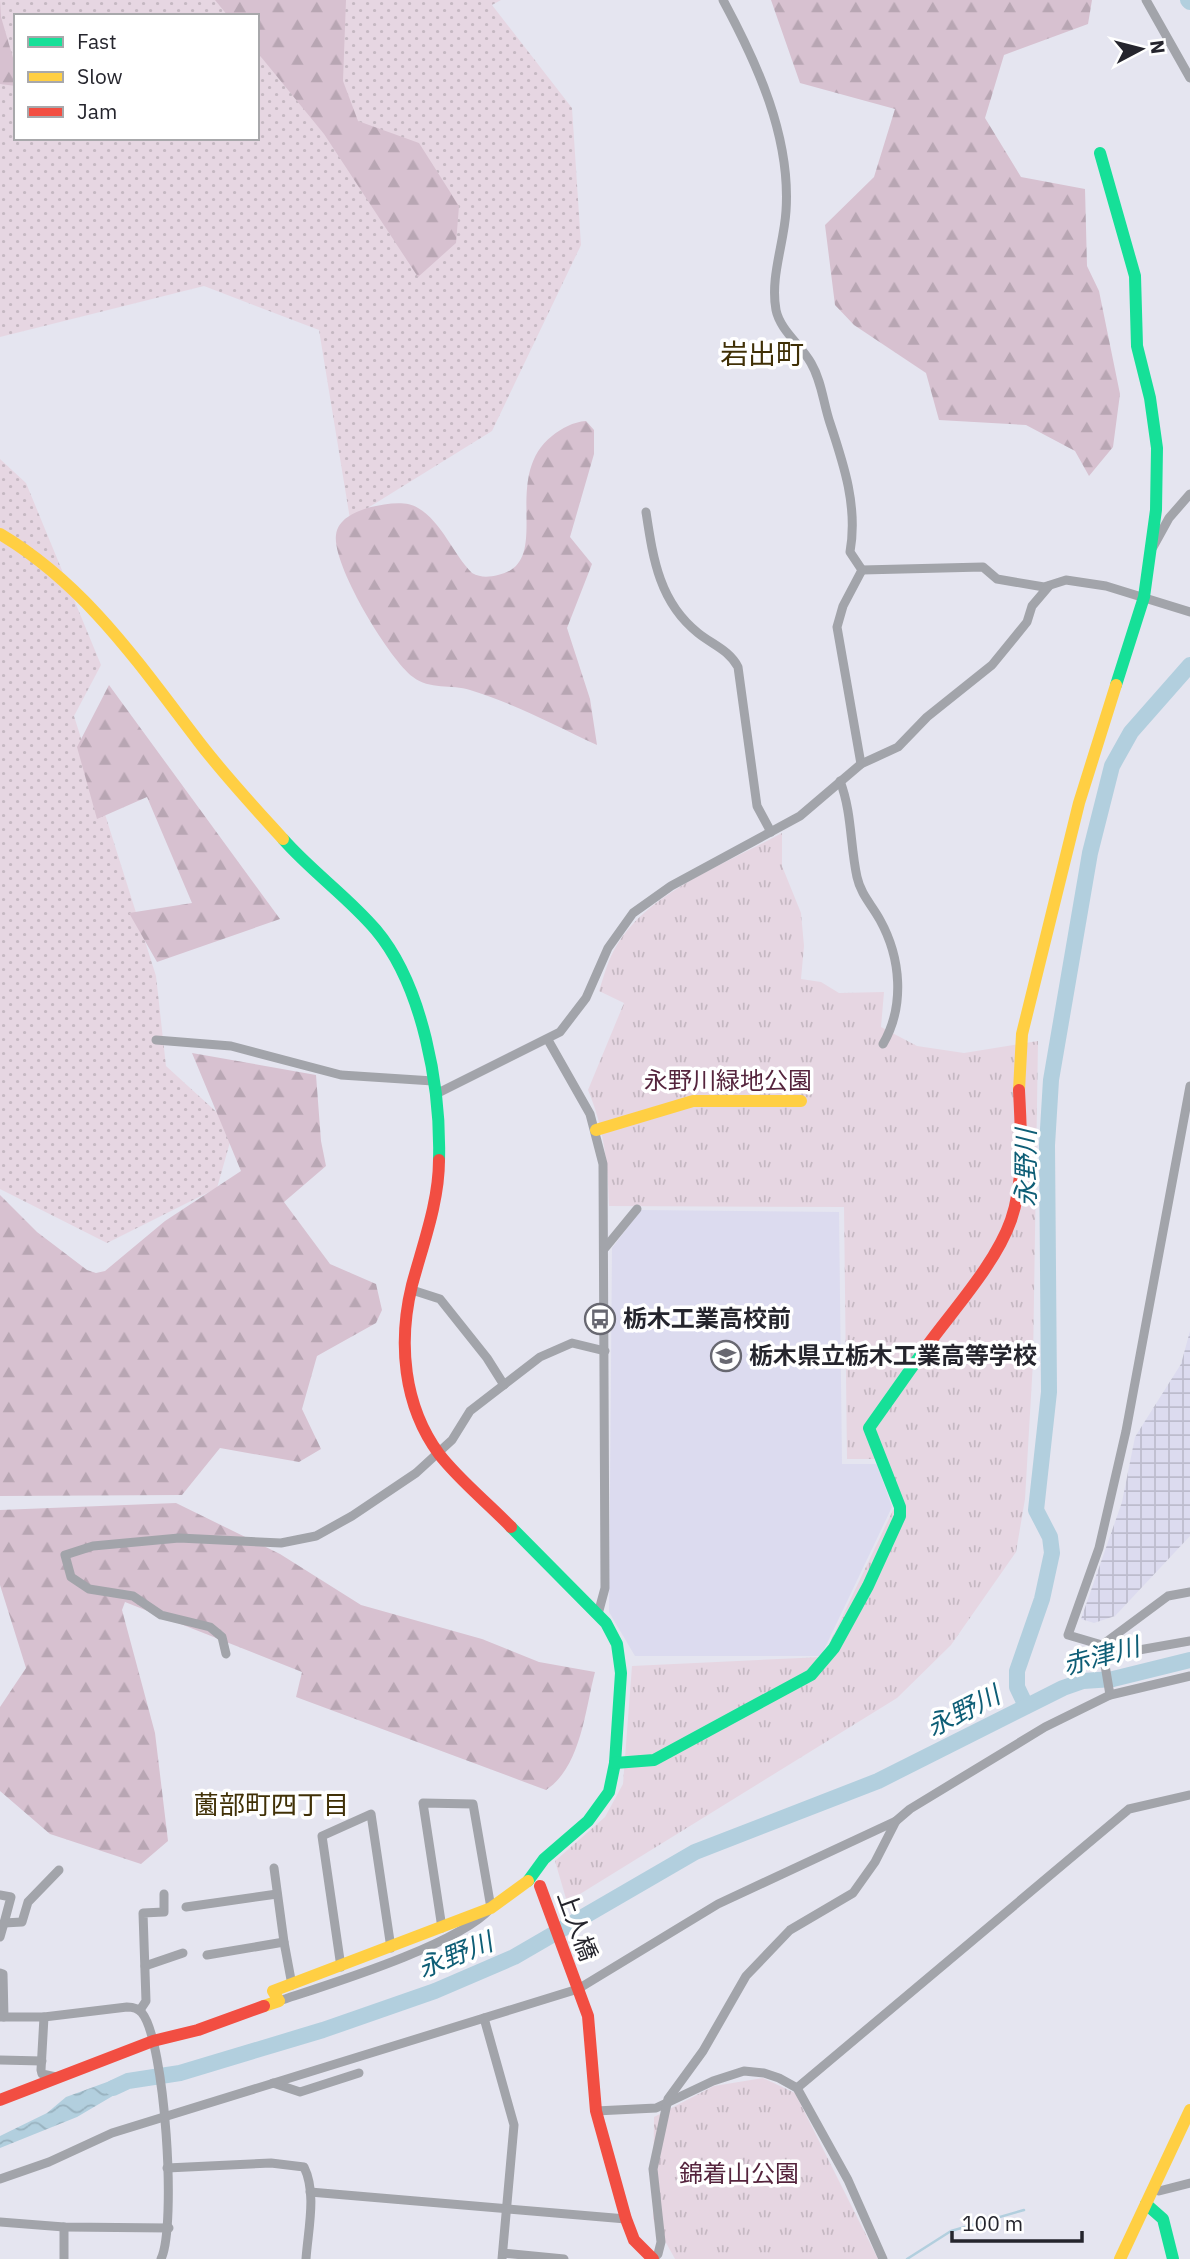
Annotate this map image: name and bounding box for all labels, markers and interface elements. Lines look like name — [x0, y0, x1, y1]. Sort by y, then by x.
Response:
legend — [14, 14, 259, 140]
north arrow — [1106, 14, 1176, 84]
text: Fast — [77, 27, 117, 55]
text: N — [1145, 39, 1171, 55]
text: Slow — [77, 62, 123, 90]
text: Jam — [77, 97, 117, 125]
district label: 岩出町 — [720, 335, 804, 372]
park label: 永野川緑地公園 — [644, 1064, 812, 1096]
water label: 永野川 — [1008, 1126, 1042, 1207]
bus stop icon: 栃木工業高校前 — [583, 1302, 617, 1336]
place label: 栃木工業高校前 — [623, 1302, 791, 1334]
school or university icon: 栃木県立栃木工業高等学校 — [709, 1339, 743, 1373]
place label: 栃木県立栃木工業高等学校 — [749, 1339, 1037, 1371]
water label: 赤津川 — [1059, 1628, 1146, 1682]
water label: 永野川 — [920, 1676, 1008, 1743]
district label: 薗部町四丁目 — [193, 1787, 349, 1821]
street label: 上人橋 — [551, 1886, 605, 1965]
water label: 永野川 — [412, 1923, 500, 1984]
park label: 錦着山公園 — [679, 2157, 799, 2189]
scale bar — [952, 2200, 1082, 2244]
text: 100 m — [962, 2209, 1023, 2237]

